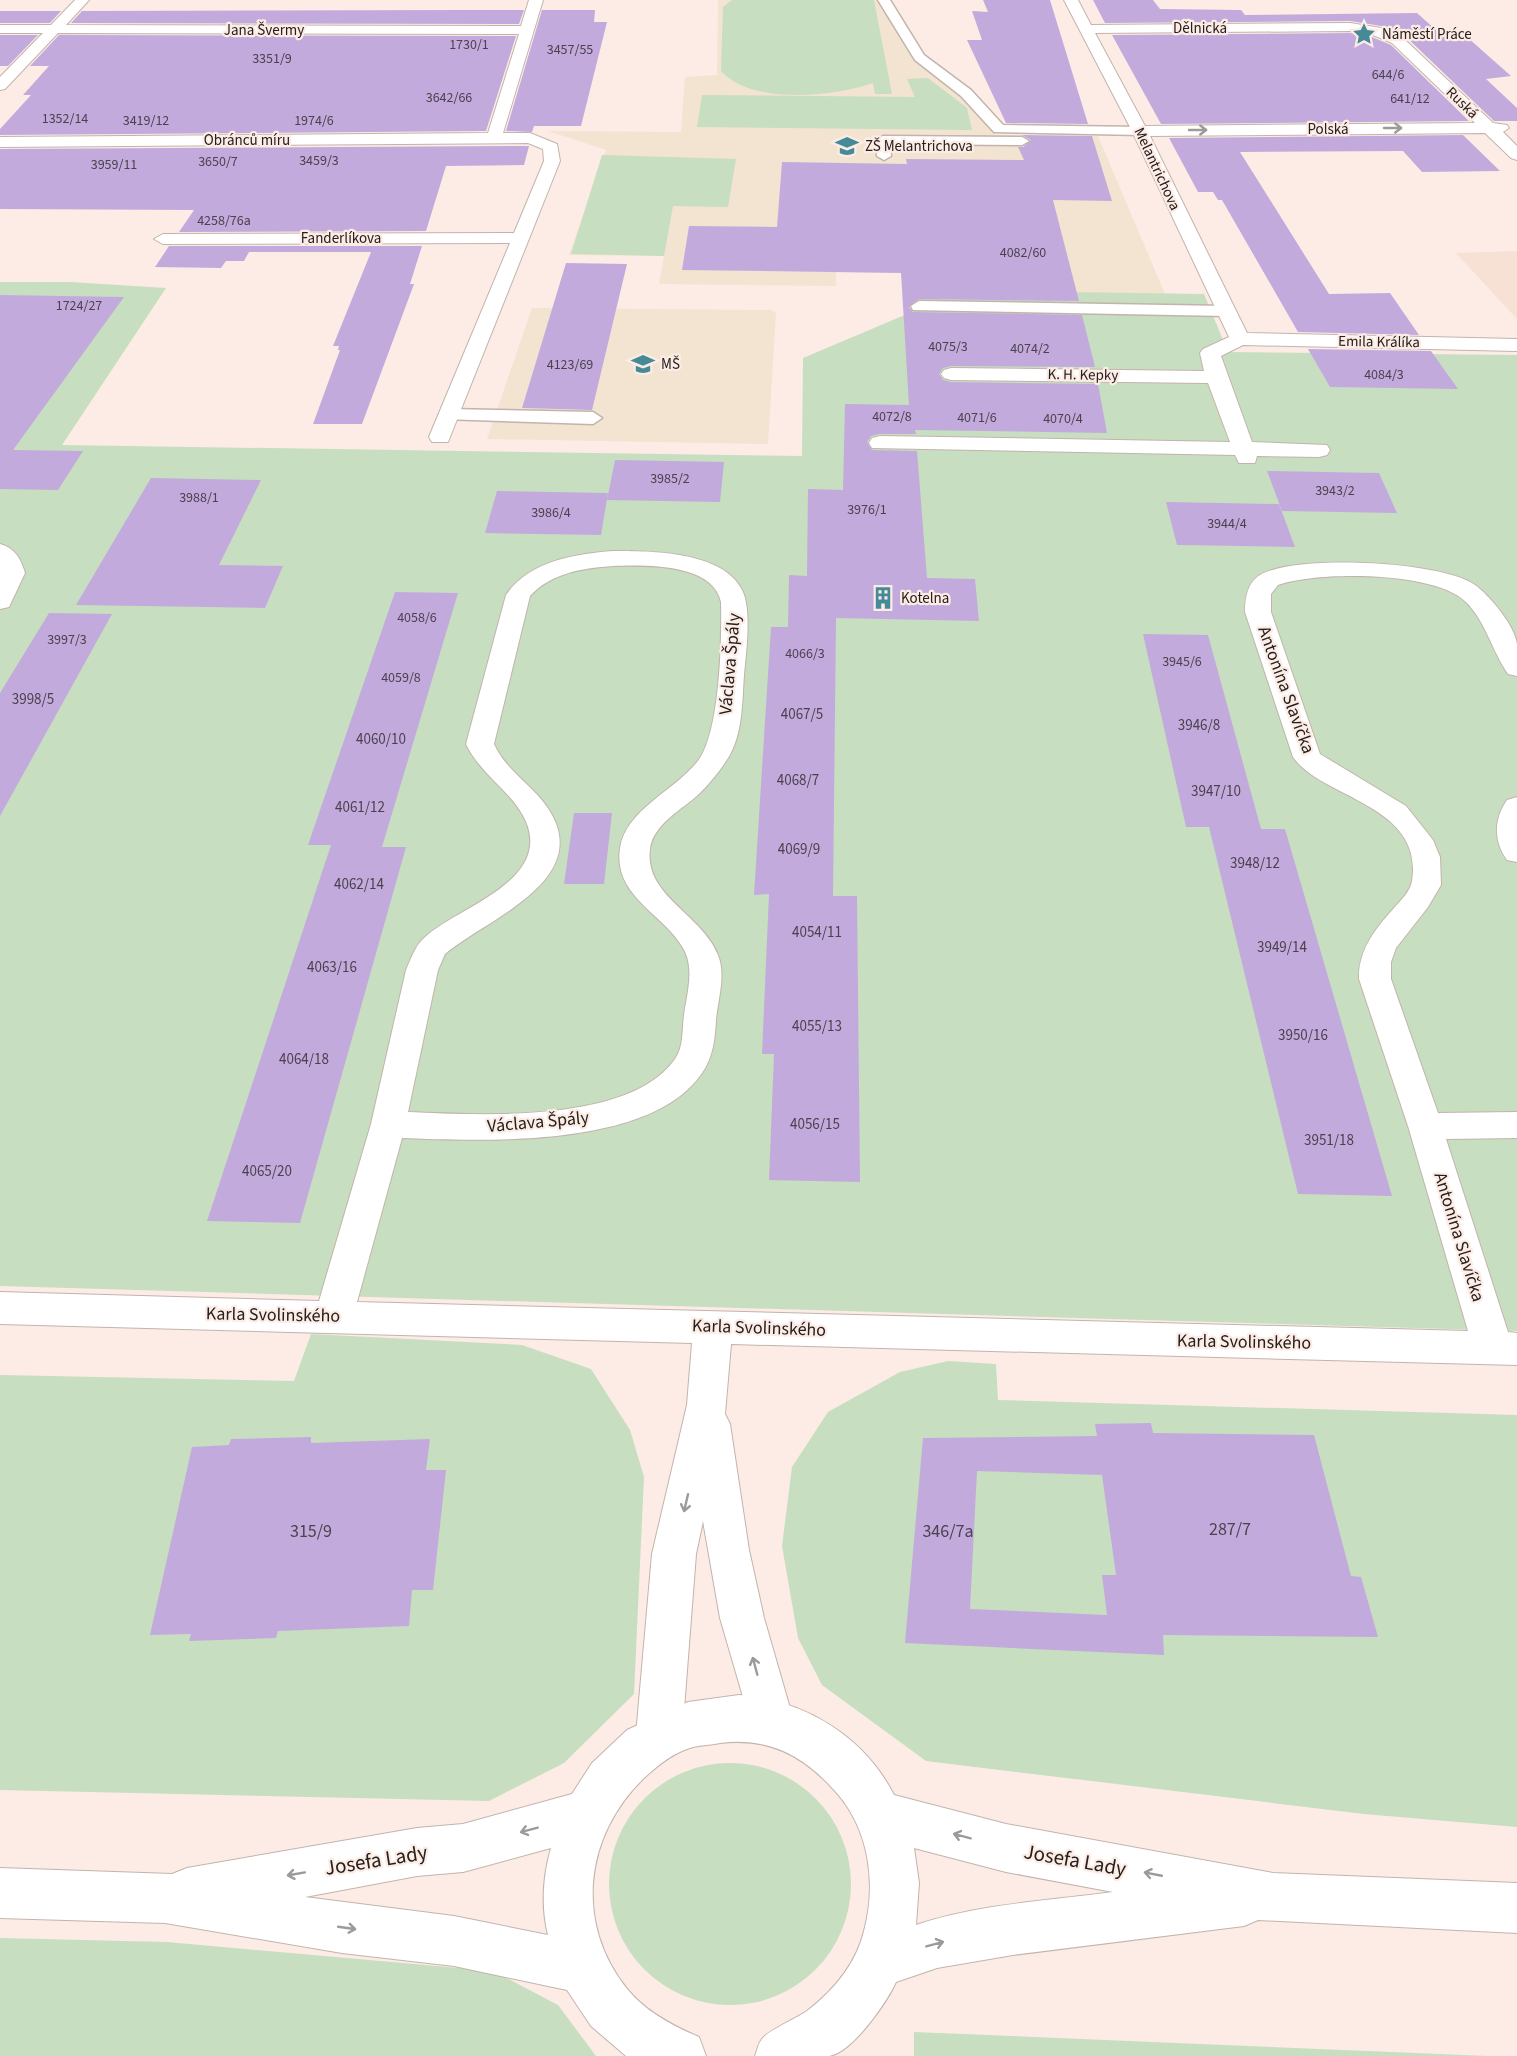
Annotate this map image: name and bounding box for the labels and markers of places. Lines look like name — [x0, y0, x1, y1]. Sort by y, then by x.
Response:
place icon: Náměstí Práce — [1351, 21, 1377, 47]
place label: Náměstí Práce — [1382, 24, 1472, 45]
school or university icon: ZŠ Melantrichova — [834, 133, 860, 159]
place label: ZŠ Melantrichova — [865, 136, 973, 157]
school or university icon: MŠ — [630, 351, 656, 377]
place label: MŠ — [661, 354, 680, 375]
building icon: Kotelna — [870, 585, 896, 611]
place label: Kotelna — [901, 588, 949, 609]

